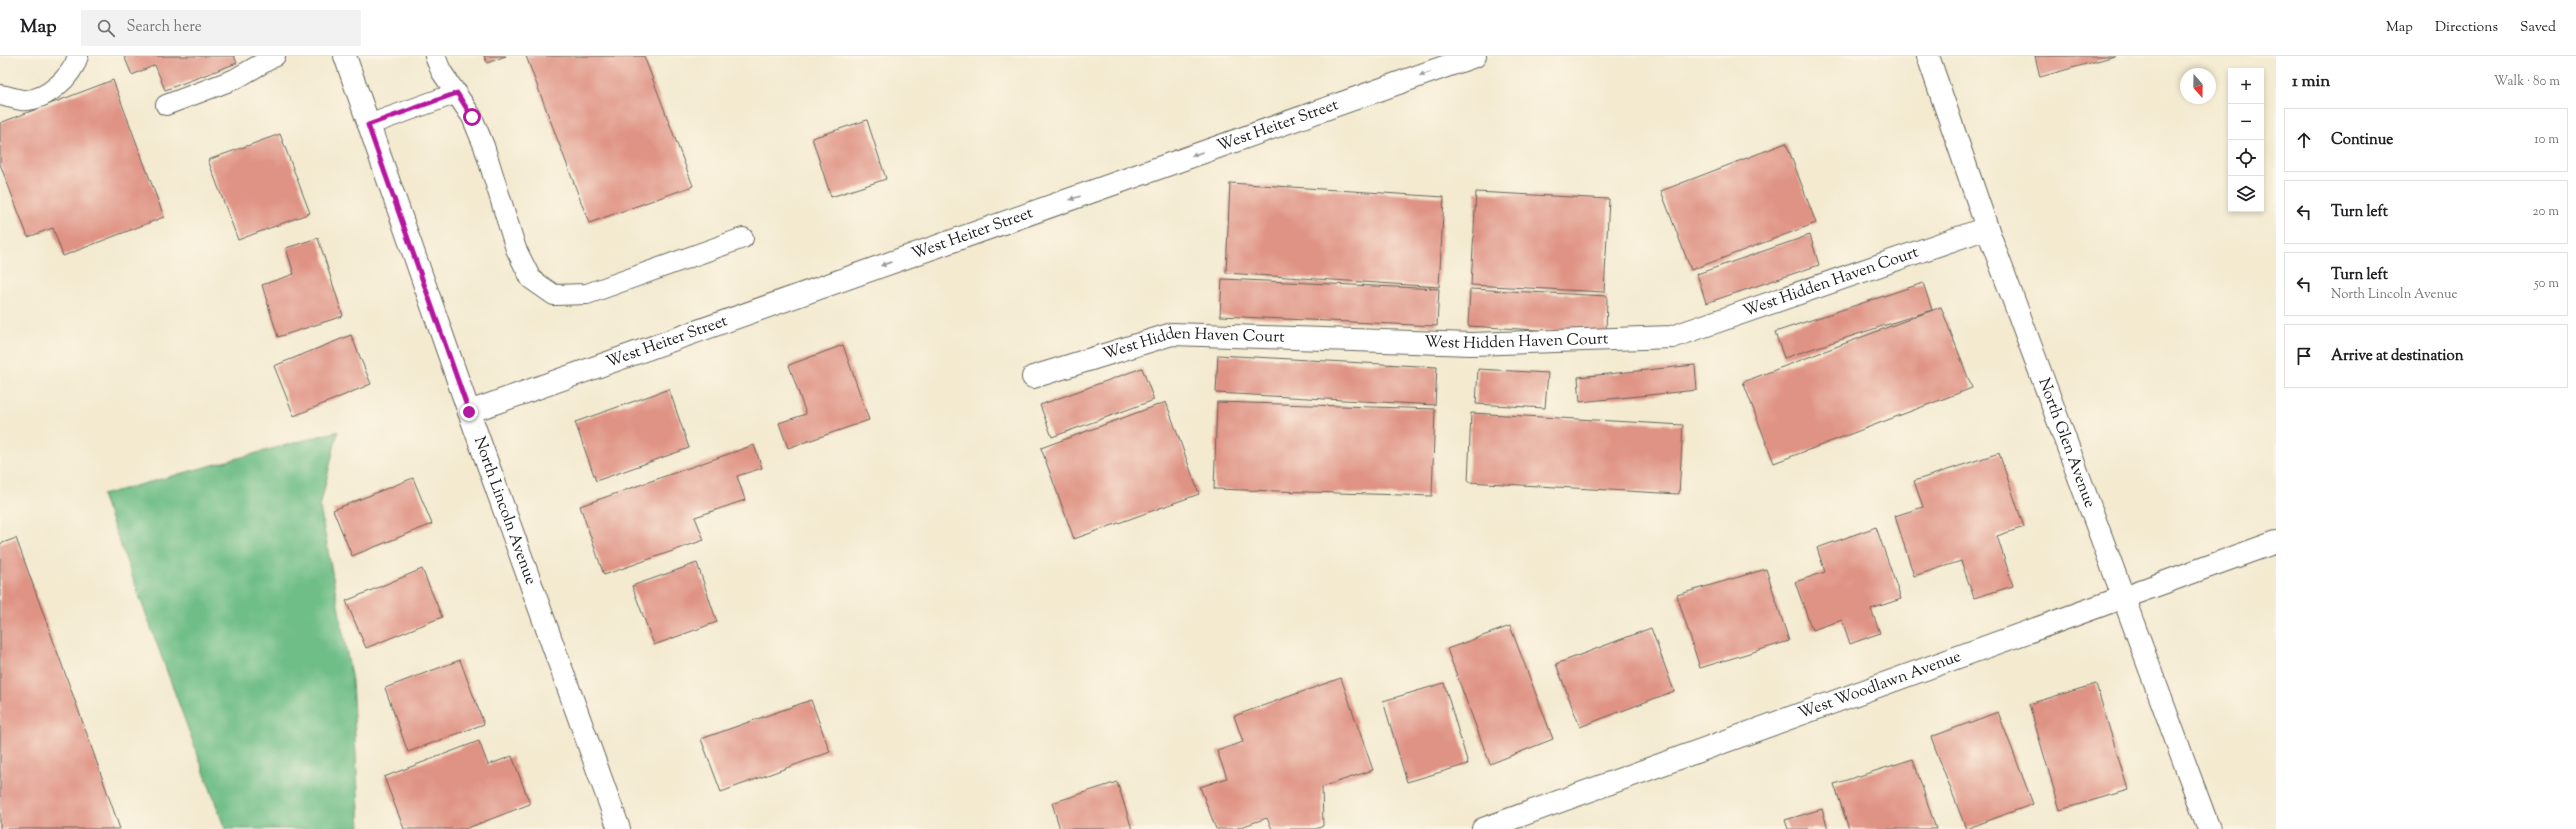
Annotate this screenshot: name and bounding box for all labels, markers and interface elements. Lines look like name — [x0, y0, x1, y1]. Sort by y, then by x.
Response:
search box — [81, 10, 361, 46]
text: Map — [20, 14, 57, 41]
icon: search — [95, 17, 117, 39]
text: Search here — [127, 17, 202, 38]
text: Map — [2386, 18, 2413, 38]
text: Directions — [2435, 18, 2498, 38]
text: Saved — [2520, 18, 2556, 38]
north arrow — [2180, 68, 2216, 104]
map controls — [2228, 68, 2264, 212]
button: + — [2228, 68, 2264, 104]
text: 1 min — [2292, 70, 2330, 94]
one-way arrow — [1419, 71, 1431, 77]
text: Walk · 80 m — [2494, 73, 2560, 91]
street label: West Heiter Street — [1214, 94, 1342, 158]
button: − — [2228, 104, 2264, 140]
route start — [463, 108, 481, 126]
icon: ahead — [2293, 129, 2315, 151]
text: Continue — [2331, 130, 2393, 151]
text: 10 m — [2534, 131, 2559, 149]
button: locate — [2228, 140, 2264, 176]
one-way arrow — [1191, 152, 1203, 158]
button: layers — [2228, 176, 2264, 212]
one-way arrow — [1068, 195, 1080, 201]
icon: left — [2293, 201, 2315, 223]
street label: West Heiter Street — [909, 202, 1037, 266]
text: Turn left — [2331, 202, 2388, 223]
text: 20 m — [2533, 203, 2559, 221]
street label: West Hidden Haven Court — [1740, 241, 1922, 323]
one-way arrow — [880, 262, 892, 268]
text: Turn left — [2331, 265, 2388, 286]
icon: left — [2293, 273, 2315, 295]
text: 50 m — [2534, 275, 2559, 293]
text: North Lincoln Avenue — [2331, 286, 2458, 304]
street label: West Heiter Street — [603, 310, 731, 374]
street label: West Hidden Haven Court — [1100, 322, 1285, 366]
street label: West Hidden Haven Court — [1424, 328, 1609, 356]
icon: arrive — [2293, 345, 2315, 367]
text: Arrive at destination — [2331, 346, 2464, 367]
street label: North Glen Avenue — [2032, 375, 2101, 511]
route end — [460, 403, 478, 421]
street label: North Lincoln Avenue — [467, 434, 542, 588]
street label: West Woodlawn Avenue — [1795, 645, 1964, 725]

